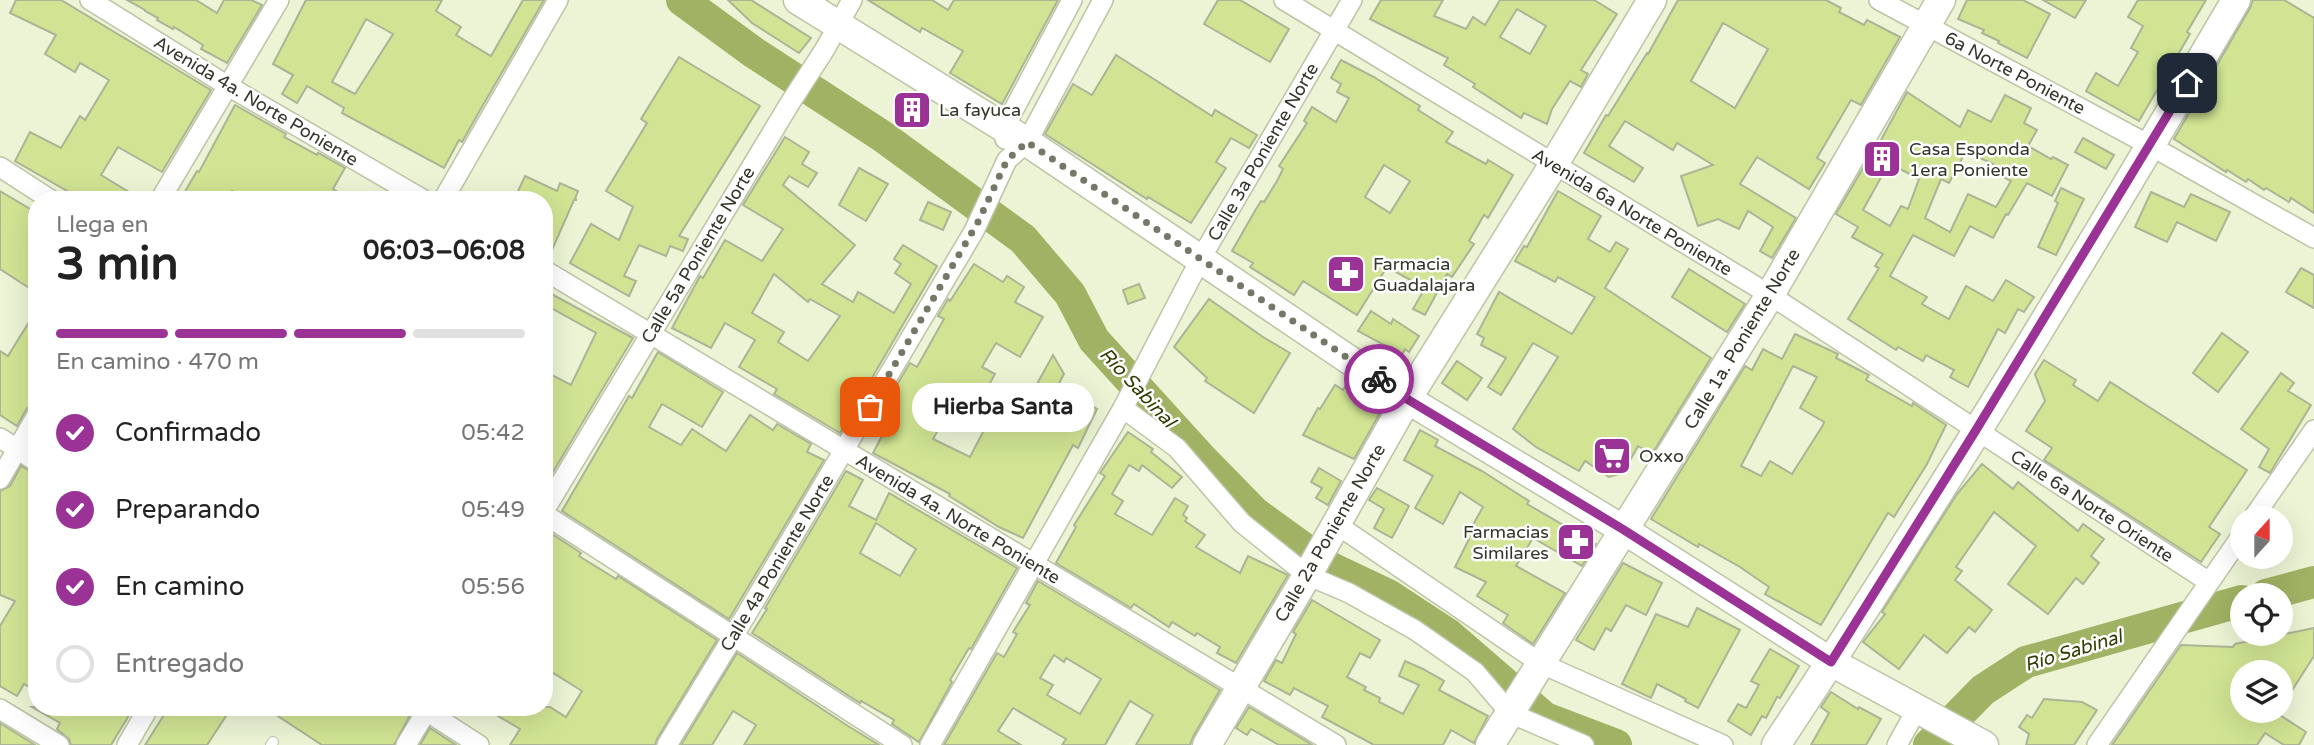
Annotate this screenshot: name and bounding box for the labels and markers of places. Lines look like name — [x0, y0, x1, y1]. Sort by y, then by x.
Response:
pin — [2157, 53, 2217, 113]
building icon: La fayuca — [891, 89, 933, 131]
place label: La fayuca — [939, 99, 1021, 121]
building icon: Casa Esponda 1era Poniente — [1861, 138, 1903, 180]
place label: Casa Esponda 1era Poniente — [1909, 138, 2030, 181]
pharmacy icon: Farmacia Guadalajara — [1325, 253, 1367, 295]
place label: Farmacia Guadalajara — [1373, 253, 1475, 296]
pin — [840, 377, 900, 437]
callout: Hierba Santa — [912, 382, 1094, 432]
supermarket icon: Oxxo — [1591, 435, 1633, 477]
place label: Oxxo — [1639, 445, 1684, 467]
place label: Farmacias Similares — [1463, 521, 1549, 564]
pharmacy icon: Farmacias Similares — [1555, 521, 1597, 563]

